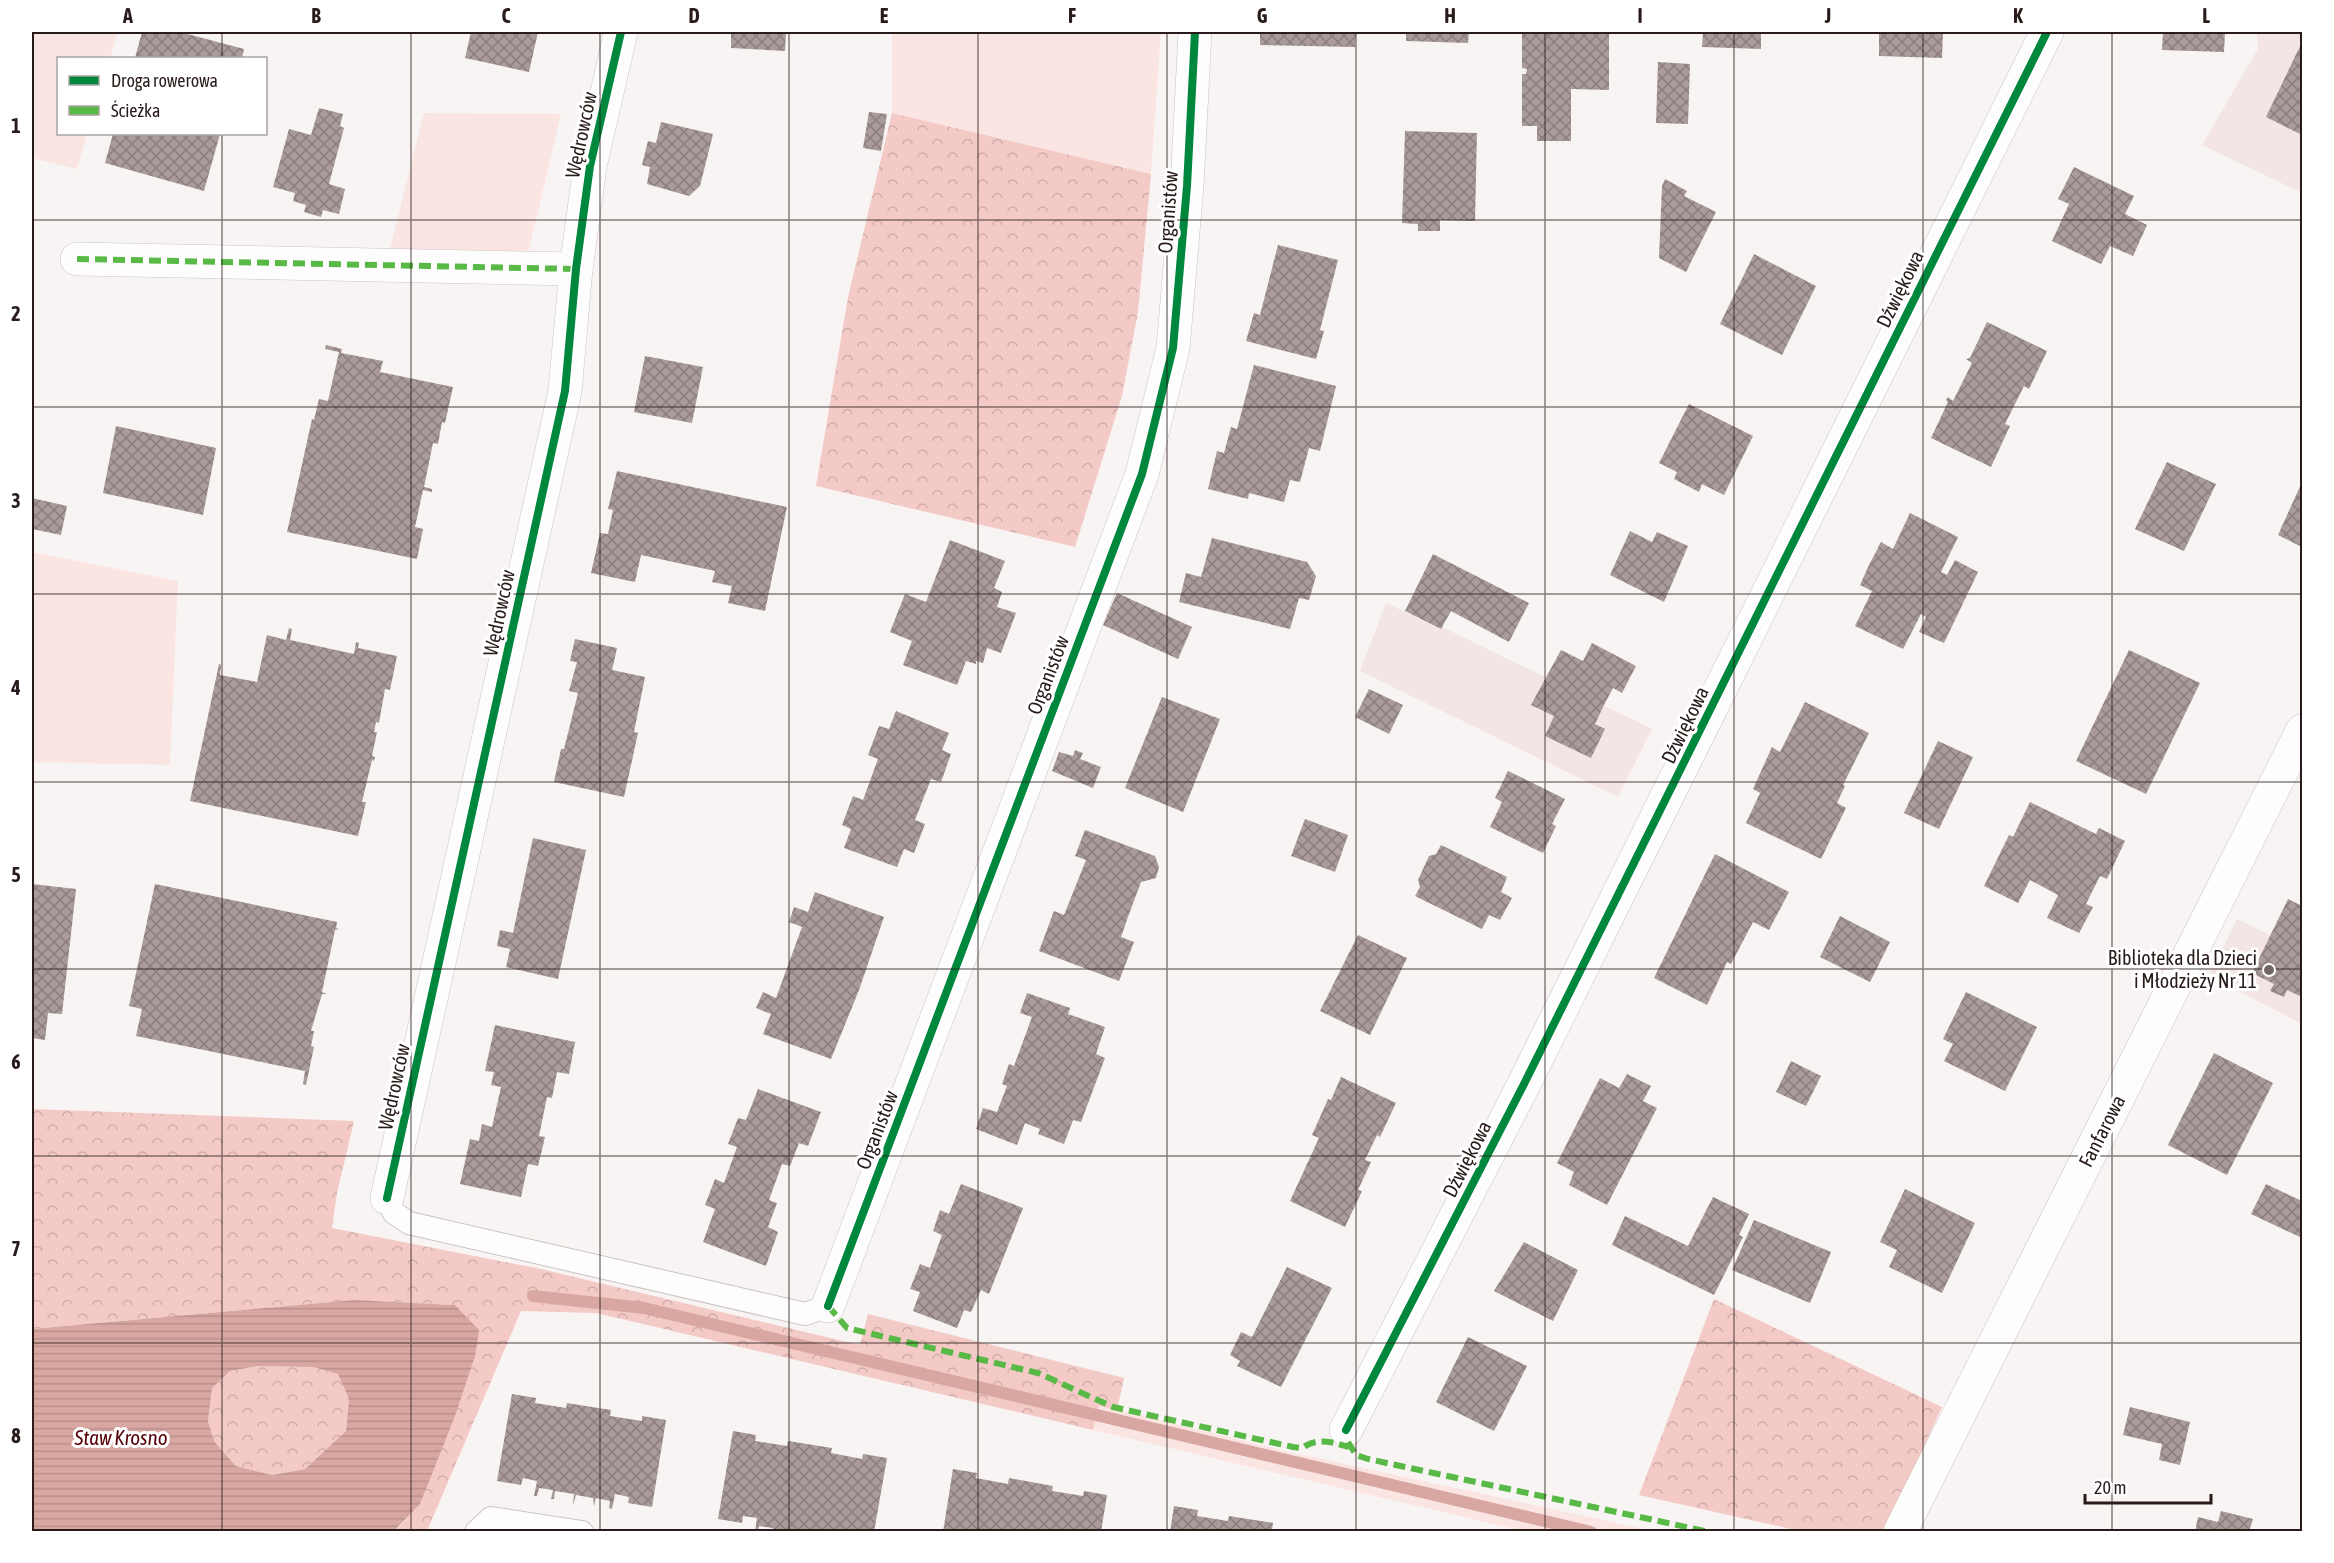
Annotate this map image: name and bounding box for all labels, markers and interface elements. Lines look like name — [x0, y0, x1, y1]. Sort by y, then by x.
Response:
text: A — [122, 4, 133, 27]
text: B — [311, 4, 321, 27]
text: C — [502, 4, 511, 27]
text: D — [688, 4, 700, 27]
text: E — [880, 4, 889, 27]
text: F — [1068, 4, 1076, 27]
text: G — [1257, 4, 1268, 27]
text: H — [1444, 4, 1456, 27]
text: I — [1637, 4, 1643, 27]
text: J — [1824, 4, 1831, 27]
text: K — [2013, 4, 2023, 27]
text: L — [2202, 4, 2210, 27]
legend — [57, 57, 267, 135]
text: Droga rowerowa — [111, 70, 218, 91]
street label: Wędrowców — [560, 90, 601, 180]
text: Ścieżka — [111, 100, 160, 121]
text: 1 — [11, 114, 21, 137]
street label: Organistów — [1153, 170, 1182, 254]
street label: Dźwiękowa — [1871, 247, 1928, 331]
text: 2 — [11, 302, 21, 325]
text: 3 — [11, 489, 21, 512]
street label: Wędrowców — [478, 568, 519, 658]
street label: Organistów — [1022, 632, 1073, 717]
text: 4 — [10, 676, 21, 699]
street label: Dźwiękowa — [1656, 683, 1713, 767]
text: 5 — [11, 863, 21, 886]
place label: Biblioteka dla Dzieci i Młodzieży Nr 11 — [2108, 946, 2257, 992]
marker: Biblioteka dla Dzieci i Młodzieży Nr 11 — [2262, 963, 2276, 977]
street label: Wędrowców — [373, 1042, 414, 1132]
text: 6 — [11, 1050, 21, 1073]
street label: Organistów — [851, 1087, 902, 1172]
street label: Fanfarowa — [2074, 1091, 2129, 1171]
street label: Dźwiękowa — [1438, 1117, 1496, 1201]
text: 7 — [11, 1237, 21, 1260]
text: 8 — [11, 1424, 21, 1447]
water label: Staw Krosno — [73, 1425, 168, 1449]
scale bar — [2085, 1467, 2211, 1505]
text: 20 m — [2094, 1477, 2126, 1498]

